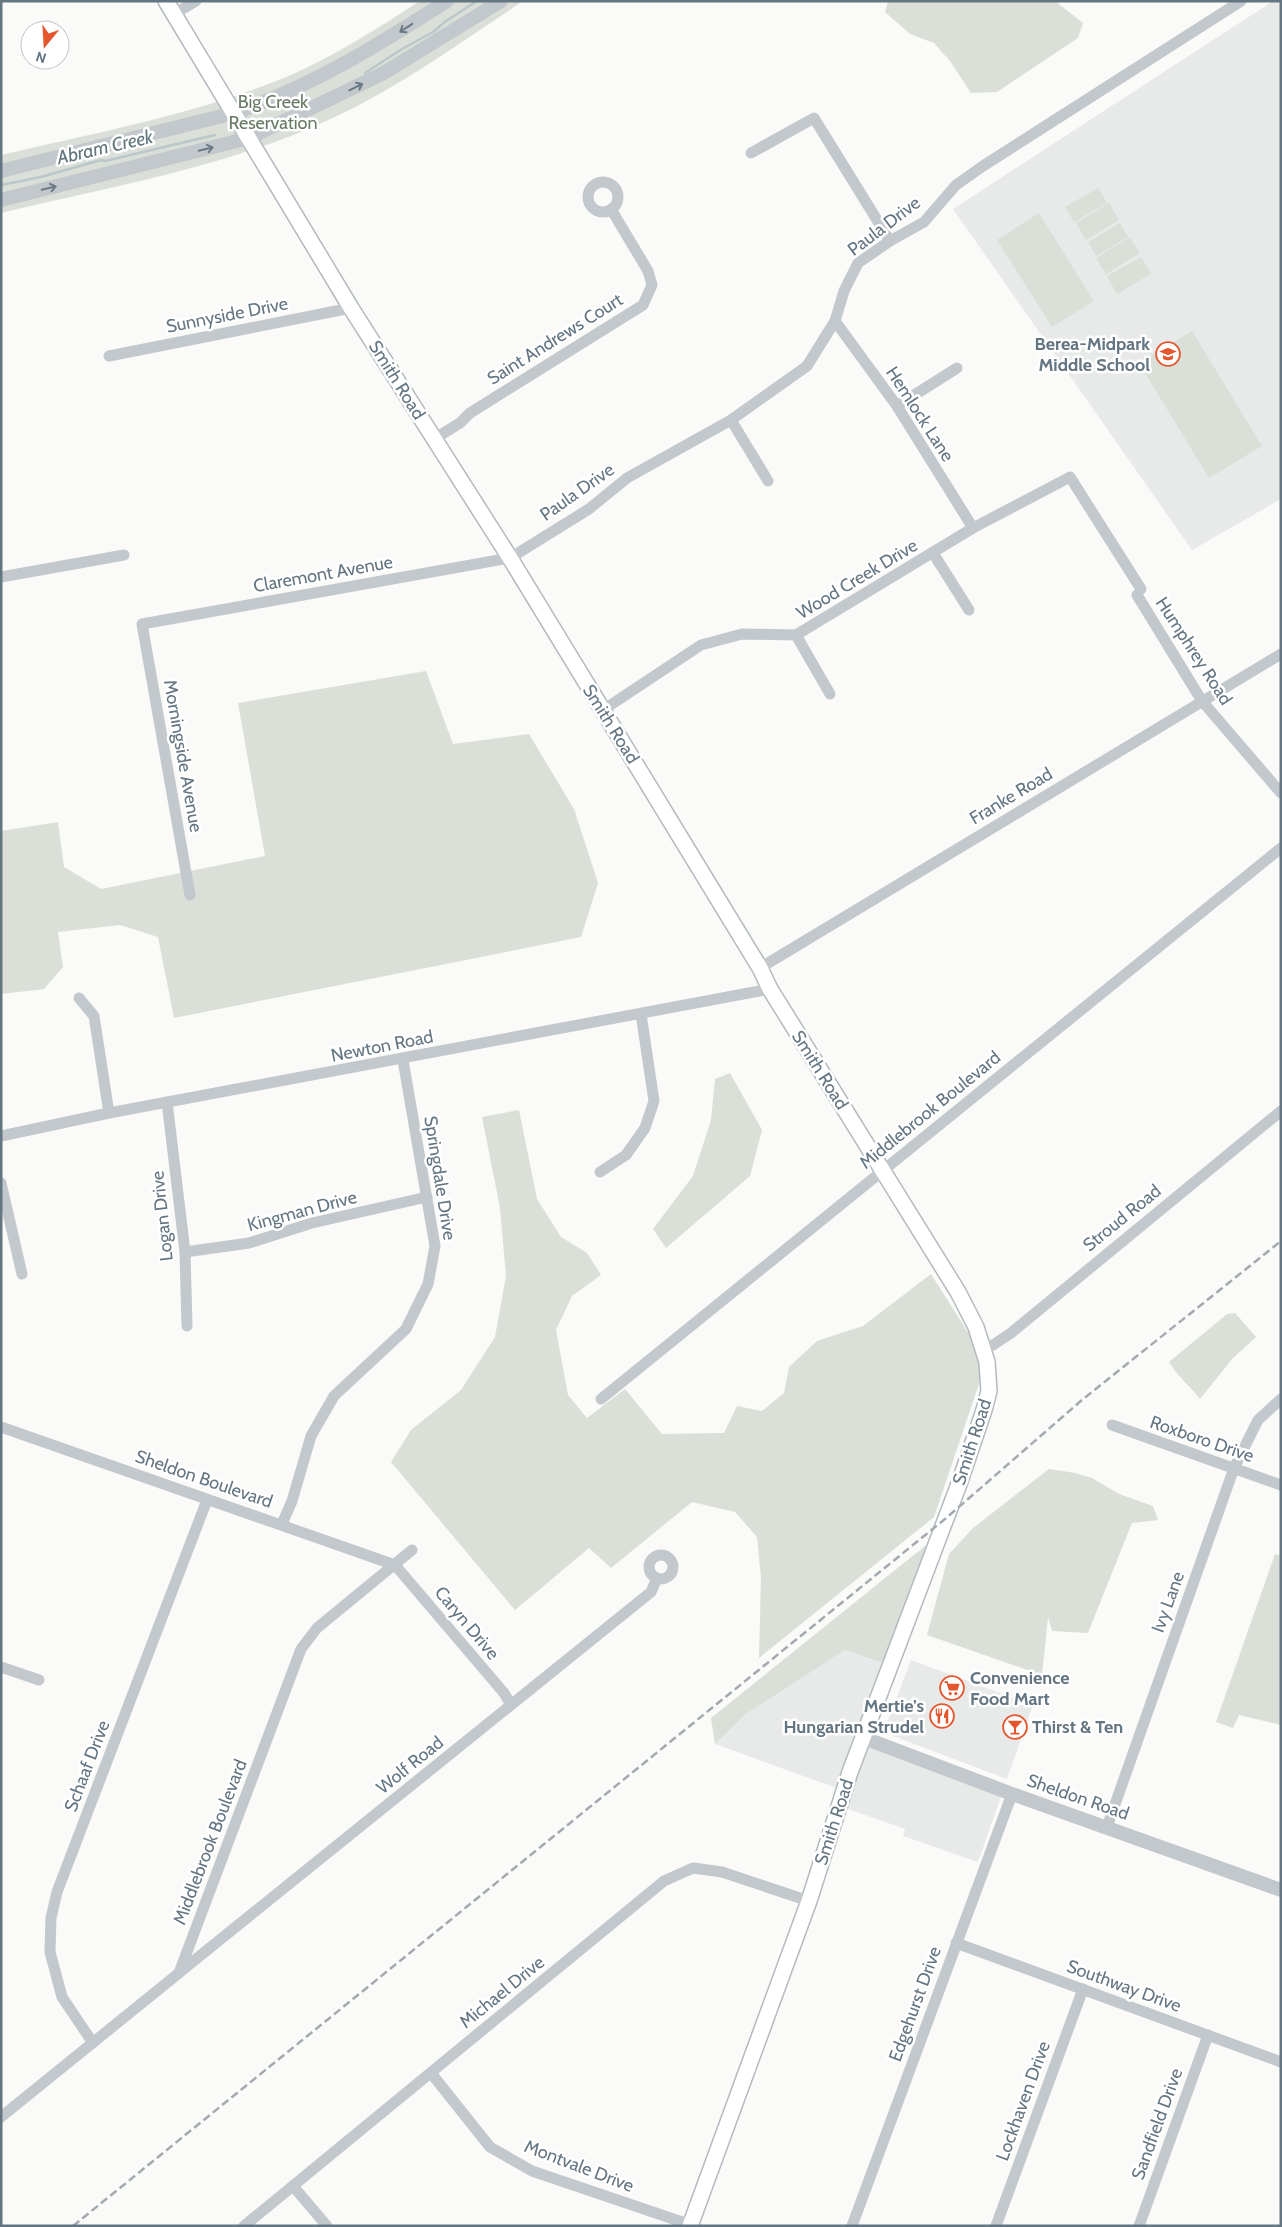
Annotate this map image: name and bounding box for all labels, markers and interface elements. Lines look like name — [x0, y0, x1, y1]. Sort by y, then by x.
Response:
north arrow — [20, 20, 70, 70]
one-way arrow — [400, 23, 414, 33]
text: N — [33, 47, 48, 67]
one-way arrow — [348, 81, 363, 91]
park label: Big Creek Reservation — [228, 91, 318, 134]
water label: Abram Creek — [54, 125, 156, 169]
one-way arrow — [198, 144, 214, 153]
one-way arrow — [40, 183, 56, 193]
street label: Paula Drive — [843, 192, 925, 260]
street label: Saint Andrews Court — [483, 289, 627, 389]
street label: Sunnyside Drive — [164, 292, 290, 338]
place label: Berea-Midpark Middle School — [1035, 333, 1150, 376]
street label: Smith Road — [364, 336, 430, 424]
school or university icon: Berea-Midpark Middle School — [1155, 341, 1181, 367]
street label: Hemlock Lane — [881, 362, 959, 466]
street label: Paula Drive — [536, 458, 618, 526]
street label: Wood Creek Drive — [792, 534, 922, 624]
street label: Claremont Avenue — [251, 551, 395, 597]
street label: Humphrey Road — [1151, 593, 1237, 709]
street label: Morningside Avenue — [159, 678, 207, 834]
street label: Smith Road — [578, 680, 644, 768]
street label: Franke Road — [966, 763, 1056, 829]
street label: Newton Road — [329, 1025, 435, 1067]
street label: Smith Road — [787, 1026, 853, 1114]
street label: Middlebrook Boulevard — [855, 1046, 1005, 1174]
street label: Springdale Drive — [419, 1114, 461, 1242]
street label: Logan Drive — [146, 1170, 178, 1262]
street label: Stroud Road — [1078, 1180, 1166, 1256]
street label: Kingman Drive — [245, 1186, 359, 1236]
street label: Smith Road — [948, 1396, 996, 1488]
street label: Roxboro Drive — [1147, 1411, 1257, 1467]
street label: Sheldon Boulevard — [132, 1445, 276, 1513]
street label: Ivy Lane — [1147, 1568, 1189, 1636]
street label: Caryn Drive — [430, 1582, 504, 1664]
place label: Convenience Food Mart — [970, 1667, 1070, 1710]
supermarket icon: Convenience Food Mart — [939, 1675, 965, 1701]
place label: Mertie's Hungarian Strudel — [783, 1695, 924, 1738]
restaurant icon: Mertie's Hungarian Strudel — [929, 1703, 955, 1729]
bar icon: Thirst & Ten — [1002, 1714, 1028, 1740]
place label: Thirst & Ten — [1032, 1716, 1123, 1738]
street label: Schaaf Drive — [60, 1717, 114, 1815]
street label: Wolf Road — [372, 1731, 448, 1799]
street label: Middlebrook Boulevard — [168, 1756, 252, 1928]
street label: Sheldon Road — [1024, 1769, 1132, 1825]
street label: Smith Road — [810, 1776, 858, 1868]
street label: Edgehurst Drive — [884, 1944, 946, 2064]
street label: Michael Drive — [455, 1951, 549, 2033]
street label: Southway Drive — [1064, 1955, 1184, 2017]
street label: Lockhaven Drive — [991, 2038, 1055, 2164]
street label: Sandfield Drive — [1127, 2065, 1187, 2183]
street label: Montvale Drive — [521, 2135, 637, 2197]

